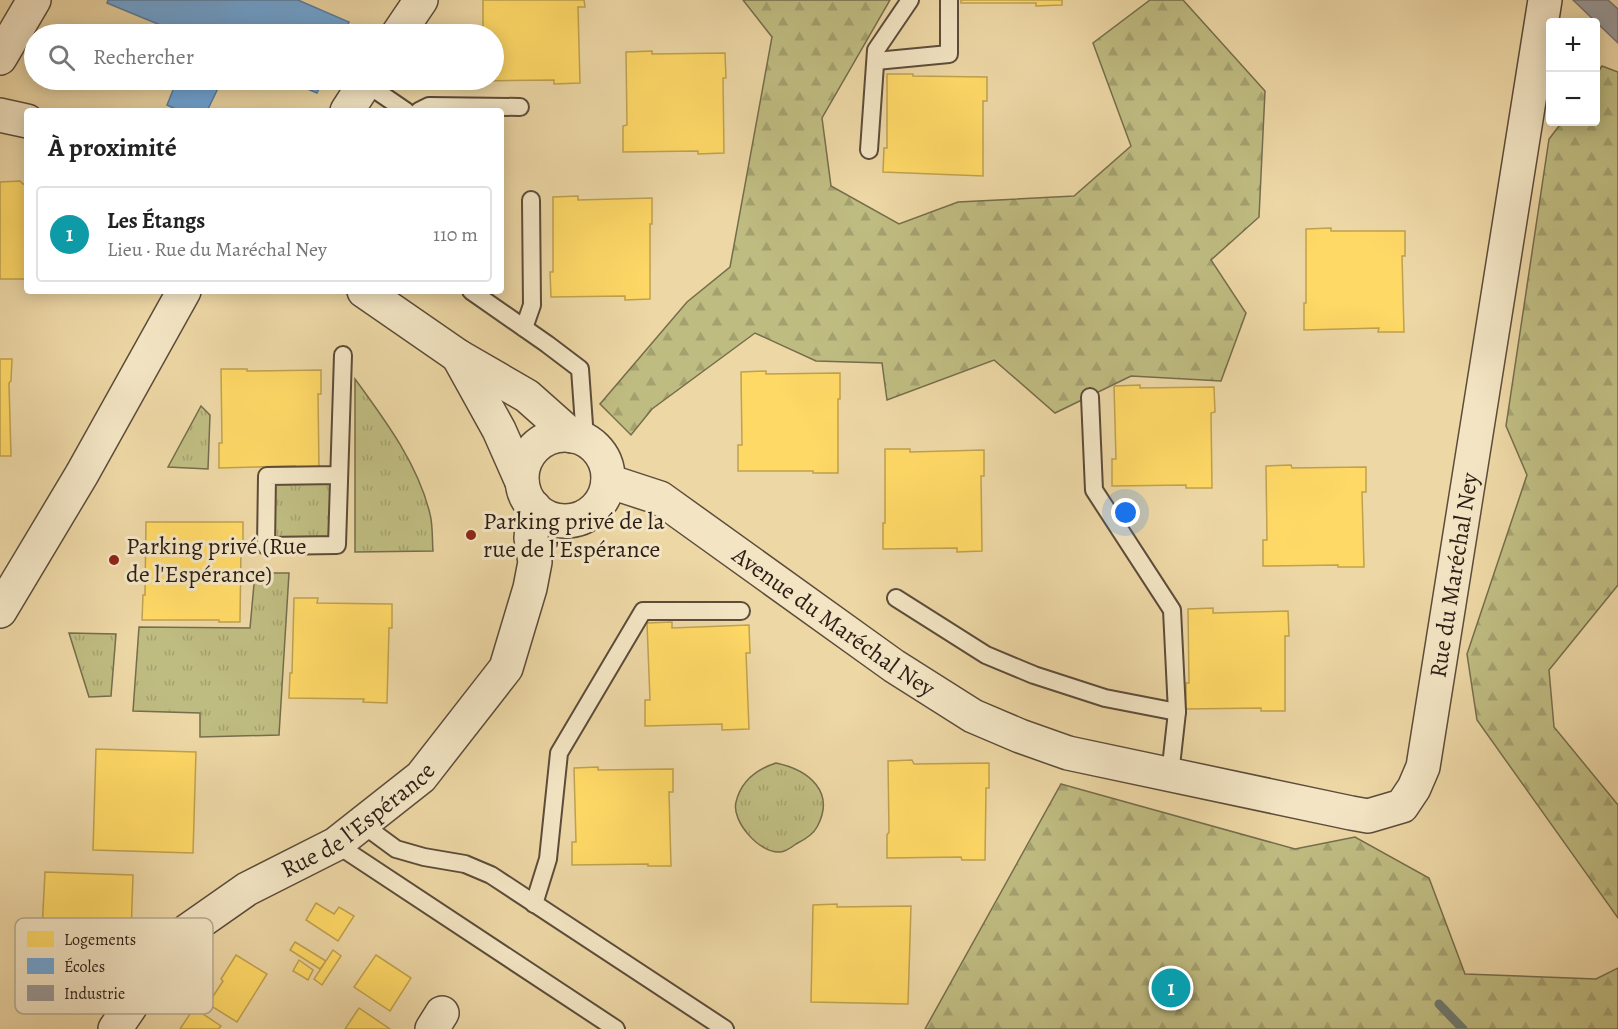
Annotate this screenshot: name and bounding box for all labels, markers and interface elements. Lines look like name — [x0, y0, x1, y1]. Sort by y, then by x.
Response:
map controls — [1546, 18, 1600, 126]
button: + — [1546, 18, 1600, 72]
search box — [24, 24, 504, 90]
icon: search — [45, 41, 78, 74]
text: Rechercher — [93, 42, 194, 72]
button: − — [1546, 72, 1600, 126]
text: À proximité — [48, 130, 177, 165]
text: Les Étangs — [107, 206, 205, 236]
text: 1 — [66, 221, 73, 248]
text: 110 m — [433, 221, 478, 248]
text: Lieu · Rue du Maréchal Ney — [107, 236, 327, 263]
street label: Rue du Maréchal Ney — [1421, 470, 1486, 680]
your location — [1111, 498, 1140, 527]
place label: Parking privé de la rue de l'Espérance — [483, 505, 665, 565]
marker: Parking privé de la rue de l'Espérance — [464, 528, 478, 542]
place label: Parking privé (Rue de l'Espérance) — [126, 530, 306, 590]
street label: Avenue du Maréchal Ney — [725, 539, 941, 704]
marker: Parking privé (Rue de l'Espérance) — [107, 553, 121, 567]
street label: Rue de l'Espérance — [275, 756, 442, 885]
legend — [15, 918, 213, 1014]
text: Logements — [64, 929, 136, 951]
text: Écoles — [64, 956, 105, 978]
pin: 1 — [1152, 966, 1190, 1010]
text: Industrie — [64, 983, 125, 1005]

